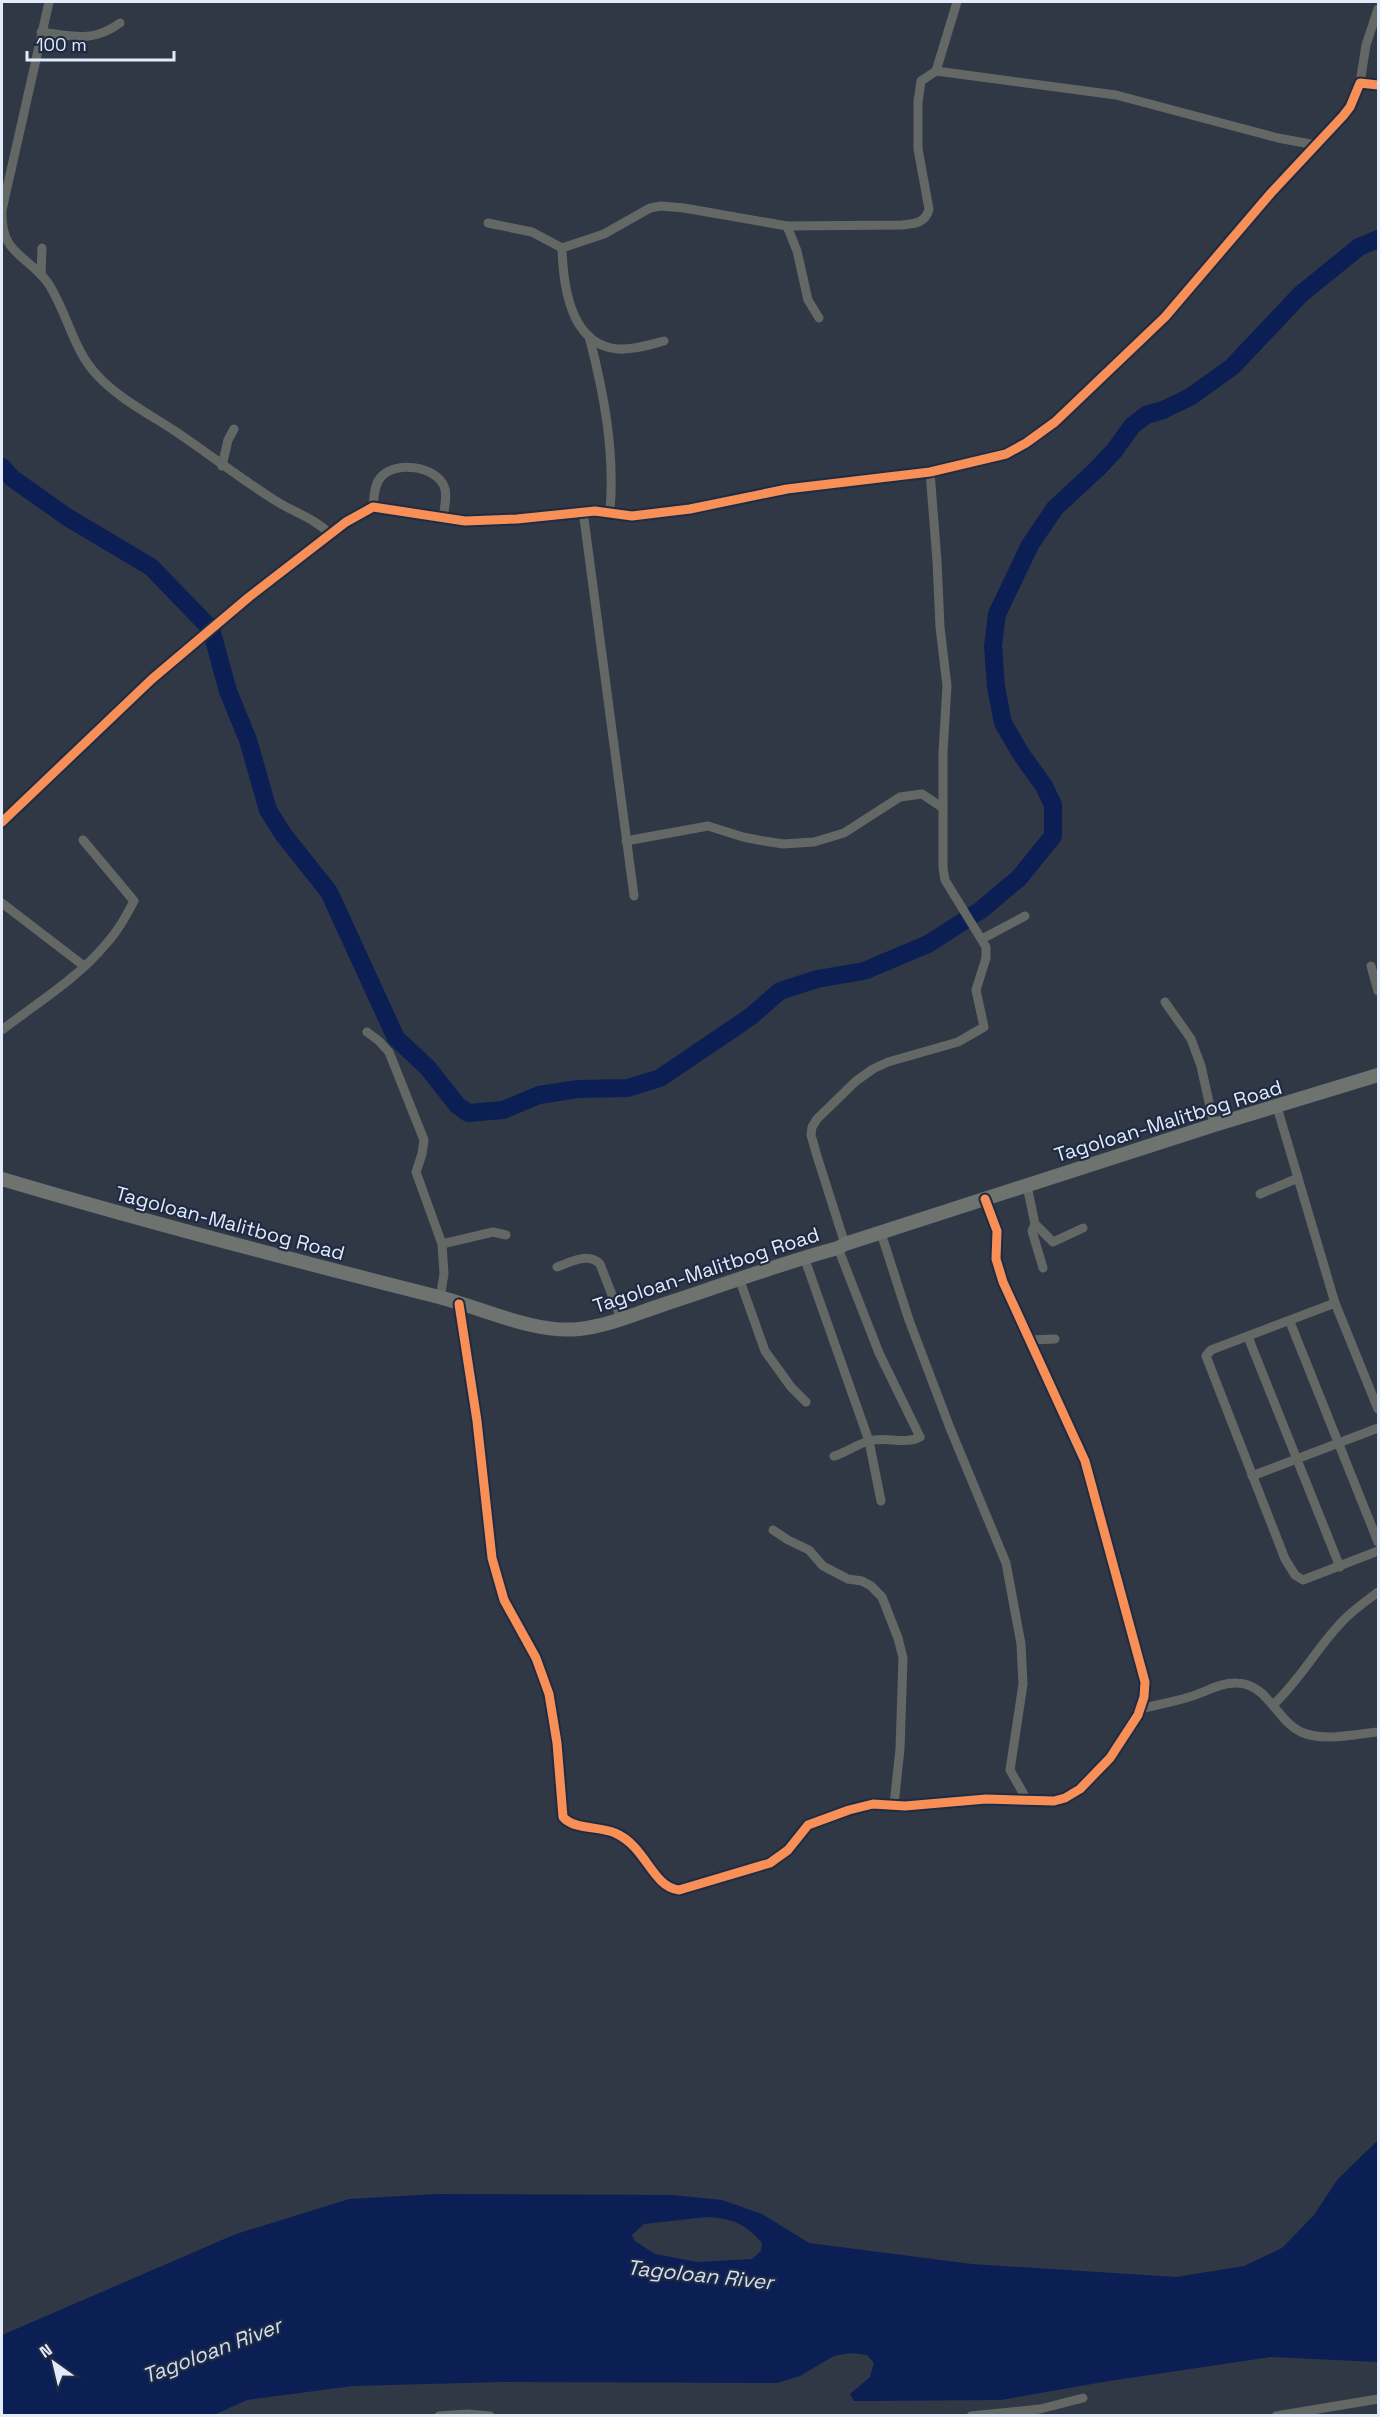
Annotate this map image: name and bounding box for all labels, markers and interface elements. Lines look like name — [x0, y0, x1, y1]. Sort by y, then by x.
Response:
scale bar — [27, 24, 174, 62]
text: 100 m — [36, 33, 87, 56]
street label: Tagoloan-Malitbog Road — [1051, 1074, 1285, 1168]
street label: Tagoloan-Malitbog Road — [112, 1180, 348, 1266]
street label: Tagoloan-Malitbog Road — [589, 1221, 823, 1319]
water label: Tagoloan River — [626, 2253, 777, 2296]
water label: Tagoloan River — [138, 2311, 287, 2389]
north arrow — [24, 2333, 84, 2393]
text: N — [36, 2339, 56, 2363]

